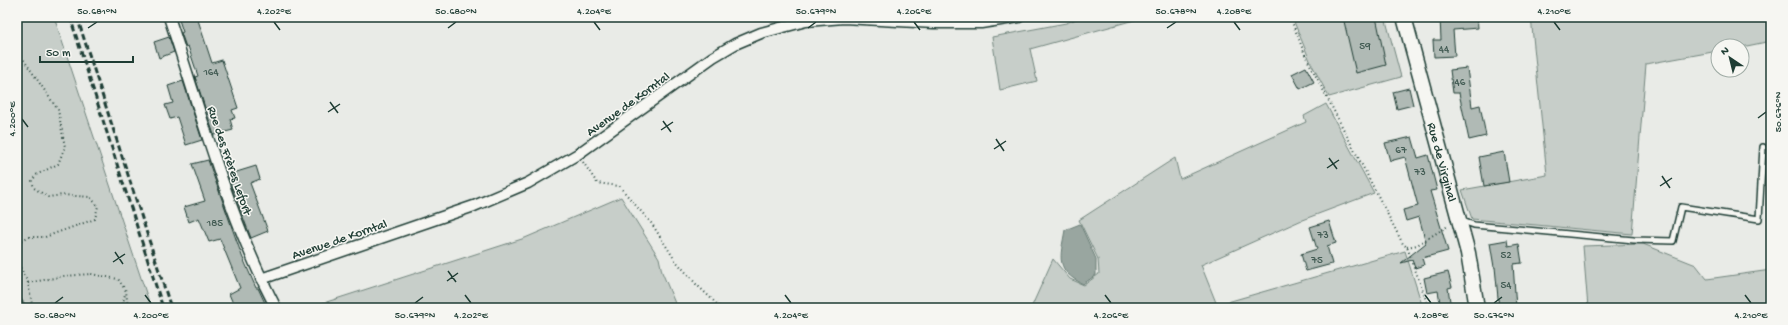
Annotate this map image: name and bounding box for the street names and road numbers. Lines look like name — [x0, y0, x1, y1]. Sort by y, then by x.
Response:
street label: Avenue de Korntal — [584, 70, 673, 140]
street label: Rue des Frères Lefort — [203, 104, 255, 219]
street label: Rue de Virginal — [1423, 121, 1459, 204]
street label: Avenue de Korntal — [290, 217, 389, 264]

